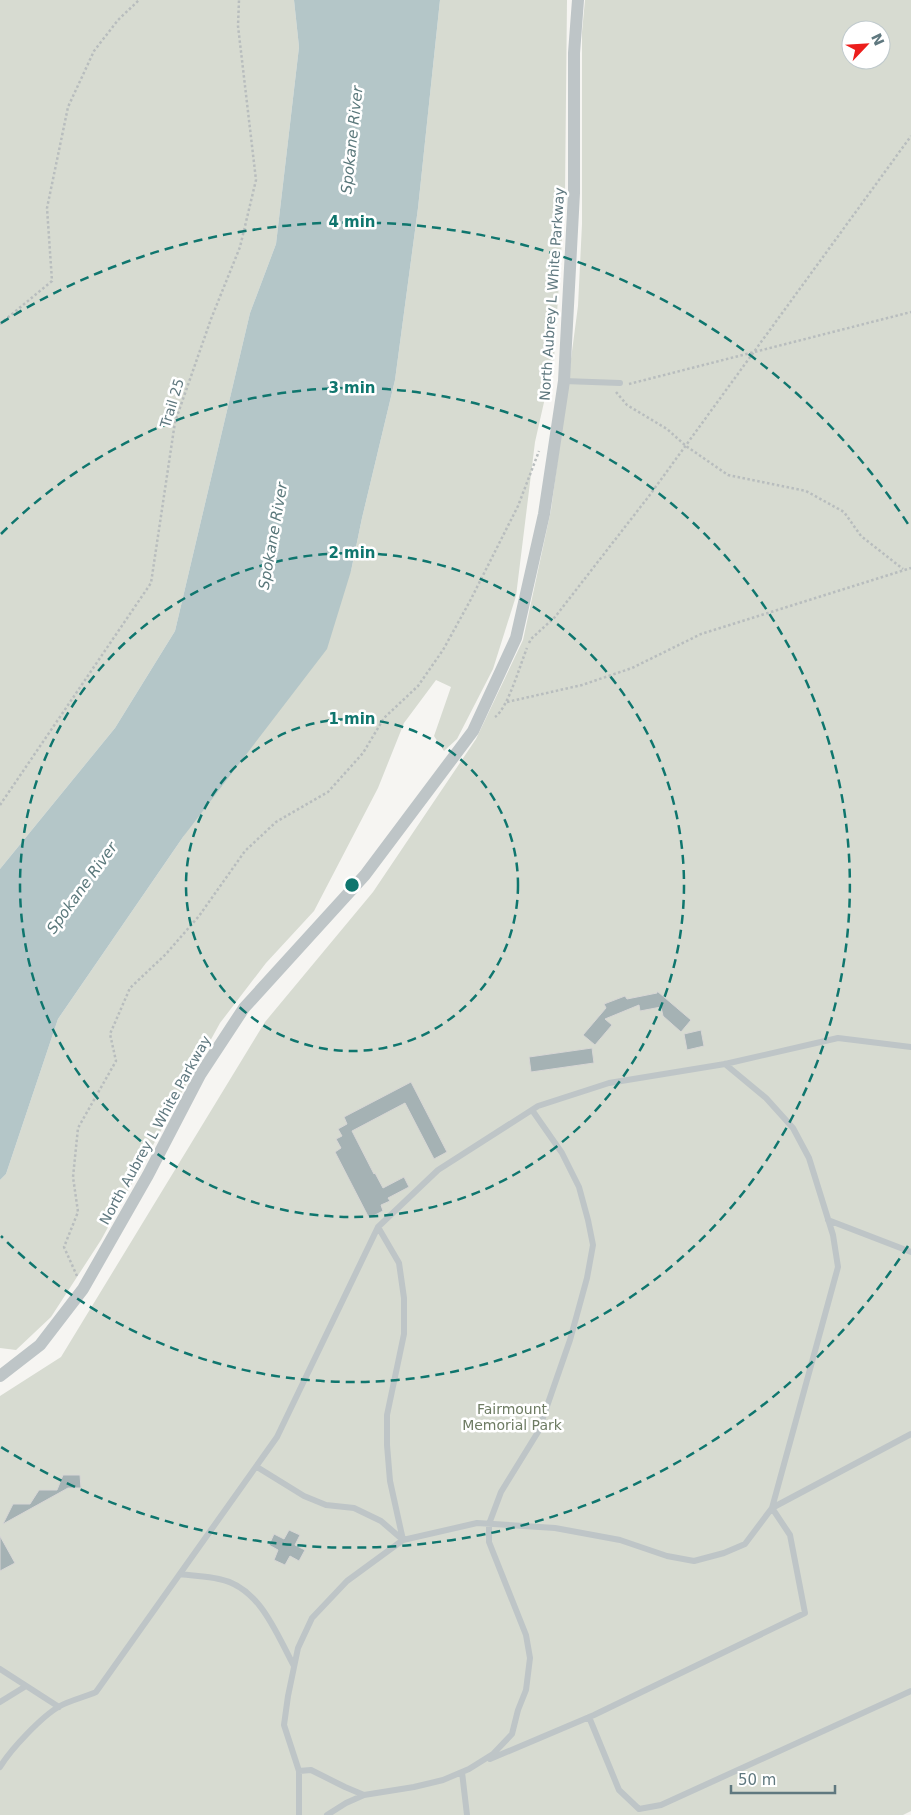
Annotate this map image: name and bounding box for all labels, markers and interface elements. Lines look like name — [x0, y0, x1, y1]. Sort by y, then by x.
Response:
north arrow — [841, 20, 891, 70]
text: N — [868, 31, 888, 48]
water label: Spokane River — [337, 84, 367, 195]
street label: North Aubrey L White Parkway — [537, 187, 567, 401]
text: 4 min — [328, 213, 376, 231]
street label: Trail 25 — [157, 376, 187, 431]
text: 3 min — [328, 379, 376, 397]
water label: Spokane River — [255, 480, 291, 591]
text: 2 min — [328, 544, 376, 562]
text: 1 min — [328, 710, 376, 728]
water label: Spokane River — [43, 838, 122, 937]
centre of rings — [343, 876, 361, 894]
street label: North Aubrey L White Parkway — [96, 1033, 214, 1227]
park label: Fairmount Memorial Park — [462, 1401, 563, 1433]
scale bar — [731, 1762, 835, 1794]
text: 50 m — [738, 1771, 776, 1789]

